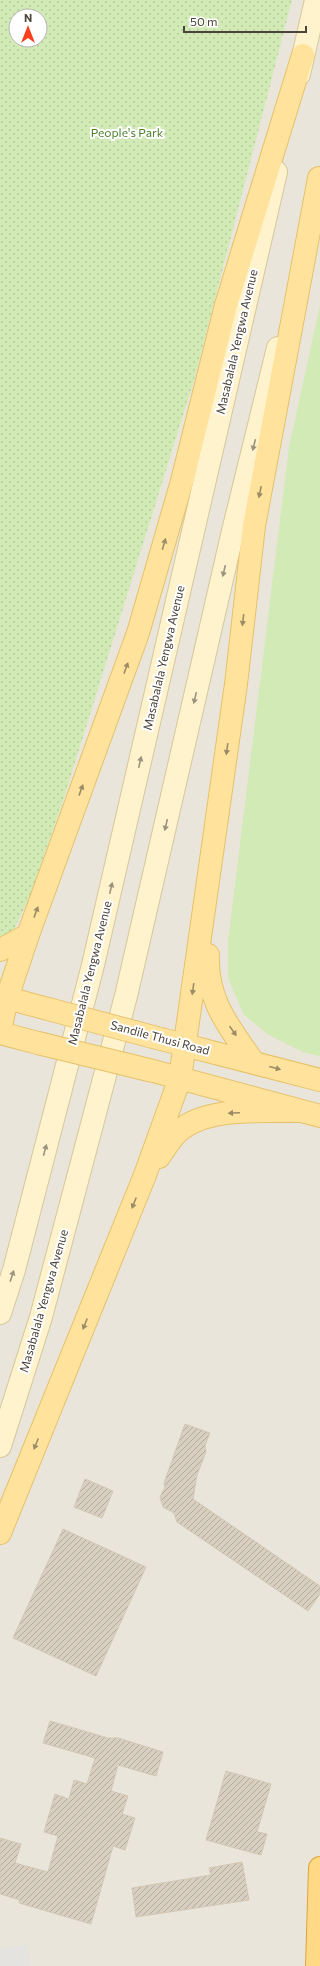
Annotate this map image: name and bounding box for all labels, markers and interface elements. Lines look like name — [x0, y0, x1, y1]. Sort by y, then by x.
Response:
north arrow — [8, 8, 48, 48]
scale bar — [184, 8, 306, 34]
text: N — [24, 11, 32, 24]
text: 50 m — [190, 14, 218, 28]
park label: People's Park — [91, 125, 164, 139]
street label: Masabalala Yengwa Avenue — [213, 268, 260, 416]
one-way arrow — [251, 439, 257, 451]
one-way arrow — [257, 486, 263, 498]
one-way arrow — [161, 537, 167, 549]
one-way arrow — [220, 565, 226, 577]
street label: Masabalala Yengwa Avenue — [140, 584, 187, 732]
one-way arrow — [240, 614, 246, 627]
one-way arrow — [123, 661, 129, 673]
one-way arrow — [191, 692, 197, 704]
one-way arrow — [224, 743, 230, 755]
one-way arrow — [138, 756, 144, 768]
one-way arrow — [78, 784, 84, 796]
one-way arrow — [162, 818, 168, 831]
one-way arrow — [108, 882, 114, 895]
street label: Masabalala Yengwa Avenue — [64, 899, 114, 1046]
one-way arrow — [34, 906, 40, 918]
one-way arrow — [190, 983, 196, 995]
street label: Sandile Thusi Road — [109, 1017, 211, 1057]
one-way arrow — [229, 1026, 237, 1037]
one-way arrow — [269, 1065, 281, 1071]
one-way arrow — [228, 1110, 240, 1117]
one-way arrow — [42, 1144, 48, 1156]
one-way arrow — [131, 1198, 137, 1209]
street label: Masabalala Yengwa Avenue — [16, 1228, 70, 1374]
one-way arrow — [9, 1270, 15, 1282]
one-way arrow — [82, 1318, 88, 1329]
one-way arrow — [33, 1439, 39, 1451]

